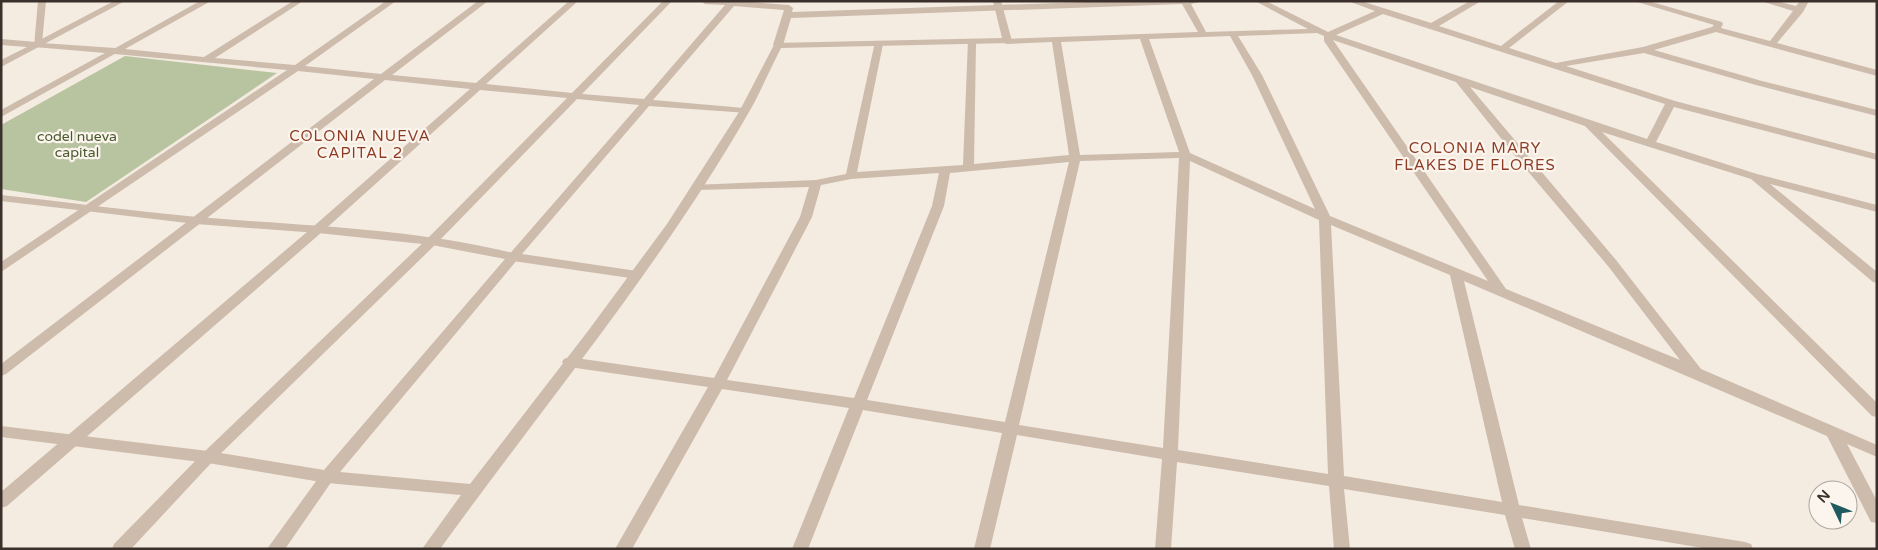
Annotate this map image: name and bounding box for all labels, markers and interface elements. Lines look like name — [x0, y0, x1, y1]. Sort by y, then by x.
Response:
district label: COLONIA NUEVA CAPITAL 2 — [289, 127, 431, 162]
park label: codel nueva capital — [37, 128, 117, 161]
district label: COLONIA MARY FLAKES DE FLORES — [1394, 139, 1556, 174]
north arrow — [1808, 480, 1858, 530]
text: N — [1814, 487, 1834, 506]

